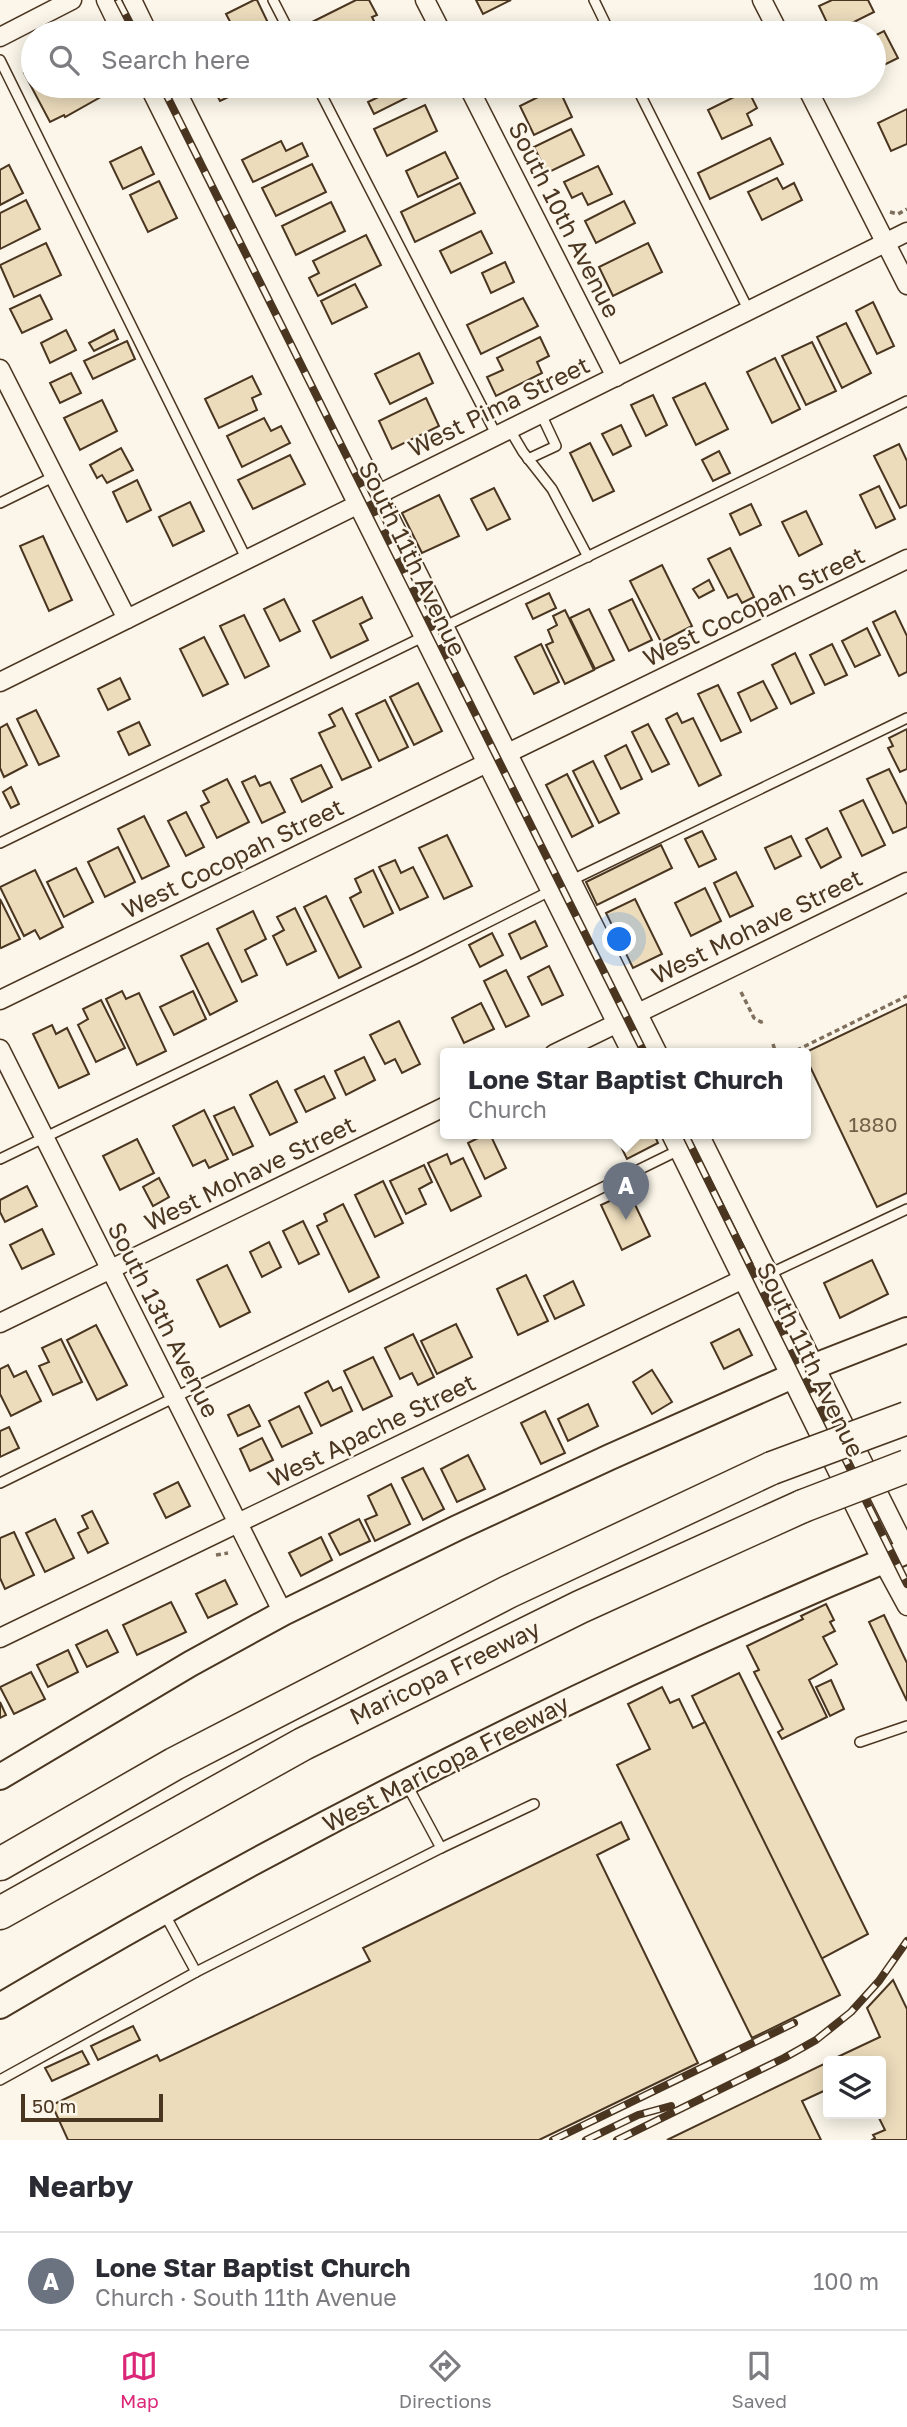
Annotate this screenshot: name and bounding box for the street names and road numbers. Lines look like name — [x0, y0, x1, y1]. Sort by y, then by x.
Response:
street label: South 10th Avenue — [503, 116, 627, 322]
street label: West Pima Street — [403, 349, 594, 462]
street label: South 11th Avenue — [354, 456, 473, 660]
street label: West Cocopah Street — [638, 539, 869, 672]
street label: West Cocopah Street — [117, 791, 348, 924]
street label: West Mohave Street — [646, 862, 867, 989]
street label: West Mohave Street — [139, 1109, 360, 1236]
street label: South 13th Avenue — [103, 1217, 226, 1422]
street label: South 11th Avenue — [752, 1257, 871, 1461]
street label: West Apache Street — [263, 1367, 480, 1493]
street label: Maricopa Freeway — [344, 1613, 544, 1730]
street label: West Maricopa Freeway — [317, 1688, 573, 1837]

